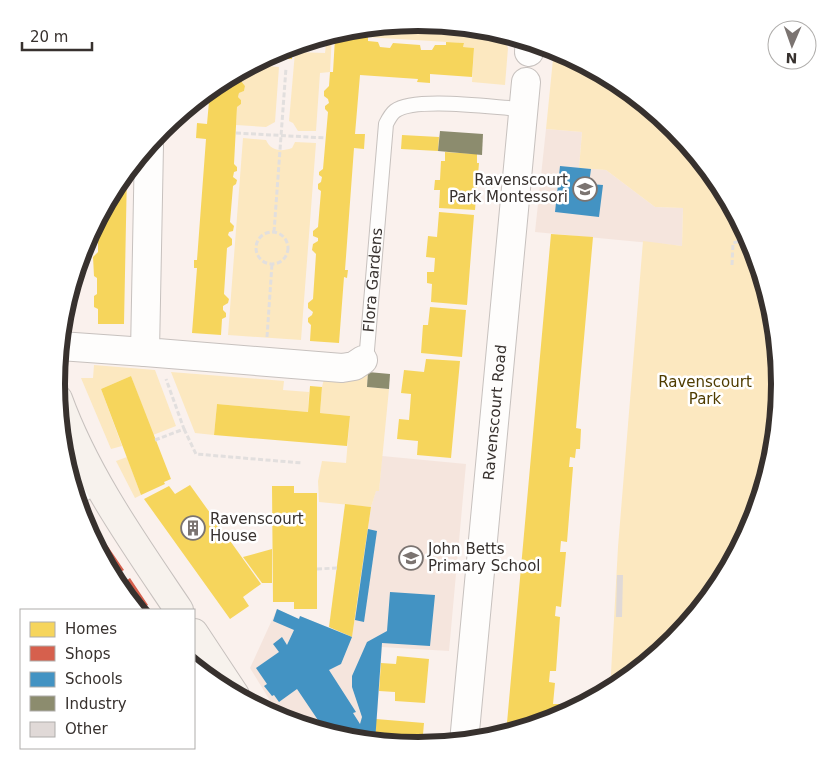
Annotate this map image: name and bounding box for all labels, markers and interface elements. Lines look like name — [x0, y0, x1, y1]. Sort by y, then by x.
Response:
scale bar — [22, 20, 92, 52]
north arrow — [767, 20, 817, 70]
text: 20 m — [30, 28, 68, 46]
text: N — [785, 50, 798, 66]
place label: Ravenscourt Park Montessori — [449, 171, 568, 206]
school or university icon: Ravenscourt Park Montessori — [572, 176, 598, 202]
street label: Flora Gardens — [360, 227, 386, 333]
street label: Ravenscourt Road — [480, 344, 510, 481]
park label: Ravenscourt Park — [658, 373, 752, 408]
place label: Ravenscourt House — [210, 510, 304, 545]
building icon: Ravenscourt House — [180, 515, 206, 541]
place label: John Betts Primary School — [427, 540, 541, 575]
school or university icon: John Betts Primary School — [398, 545, 424, 571]
legend — [20, 609, 195, 749]
text: Homes — [65, 620, 117, 638]
text: Shops — [65, 645, 111, 663]
text: Schools — [65, 670, 123, 688]
text: Industry — [65, 695, 127, 713]
text: Other — [65, 720, 108, 738]

